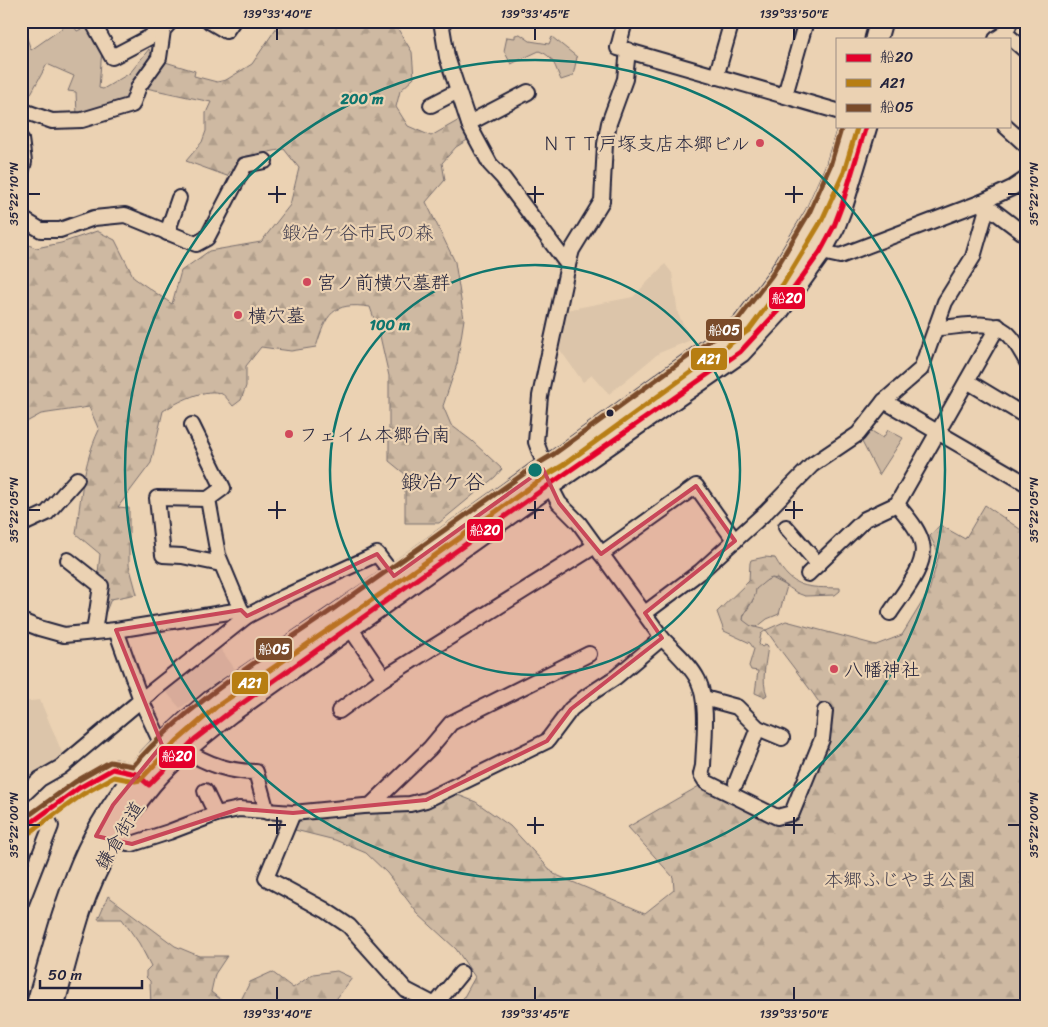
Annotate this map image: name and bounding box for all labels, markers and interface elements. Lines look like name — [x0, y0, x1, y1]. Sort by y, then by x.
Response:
text: 139°33'40"E — [243, 3, 313, 25]
text: 139°33'45"E — [501, 3, 571, 25]
text: 139°33'50"E — [760, 3, 830, 25]
legend — [836, 38, 1010, 128]
text: 船20 — [880, 44, 913, 70]
text: A21 — [879, 70, 905, 96]
text: 200 m — [339, 86, 384, 112]
text: 船05 — [880, 94, 914, 120]
place label: ＮＴＴ戸塚支店本郷ビル — [541, 127, 750, 160]
marker: ＮＴＴ戸塚支店本郷ビル — [754, 137, 766, 149]
text: 35°22'10"N — [3, 162, 25, 226]
text: 35°22'10"N — [1023, 162, 1045, 226]
park label: 鍛冶ケ谷市民の森 — [282, 216, 434, 249]
place label: 宮ノ前横穴墓群 — [317, 266, 450, 299]
marker: 宮ノ前横穴墓群 — [301, 276, 313, 288]
line badge: 船20 — [768, 286, 806, 310]
text: 船20 — [772, 286, 803, 311]
place label: 横穴墓 — [248, 299, 305, 332]
marker: 横穴墓 — [232, 309, 244, 321]
text: 100 m — [370, 312, 411, 338]
line badge: 船05 — [705, 318, 743, 342]
text: 船05 — [708, 318, 740, 343]
line badge: A21 — [690, 347, 728, 371]
text: A21 — [696, 347, 721, 372]
unlabelled marker — [605, 408, 615, 418]
place label: フェイム本郷台南 — [299, 418, 450, 451]
marker: フェイム本郷台南 — [283, 428, 295, 440]
centre of rings — [526, 461, 544, 479]
district label: 鍛冶ケ谷 — [401, 463, 485, 501]
text: 35°22'05"N — [3, 477, 25, 543]
text: 35°22'05"N — [1023, 477, 1045, 543]
line badge: 船20 — [466, 518, 504, 542]
text: 船20 — [470, 518, 501, 543]
line badge: 船05 — [255, 637, 293, 661]
text: 船05 — [258, 637, 290, 662]
place label: 八幡神社 — [844, 653, 920, 686]
marker: 八幡神社 — [828, 663, 840, 675]
line badge: A21 — [231, 671, 269, 695]
text: A21 — [237, 671, 262, 696]
text: 船20 — [162, 744, 193, 769]
line badge: 船20 — [158, 745, 196, 769]
text: 35°22'00"N — [3, 791, 25, 858]
text: 35°22'00"N — [1023, 791, 1045, 858]
street label: 鎌倉街道 — [86, 794, 153, 876]
park label: 本郷ふじやま公園 — [824, 863, 976, 896]
scale bar — [40, 957, 142, 989]
text: 50 m — [48, 962, 83, 988]
text: 139°33'40"E — [243, 1003, 313, 1025]
text: 139°33'45"E — [501, 1003, 571, 1025]
text: 139°33'50"E — [760, 1003, 830, 1025]

